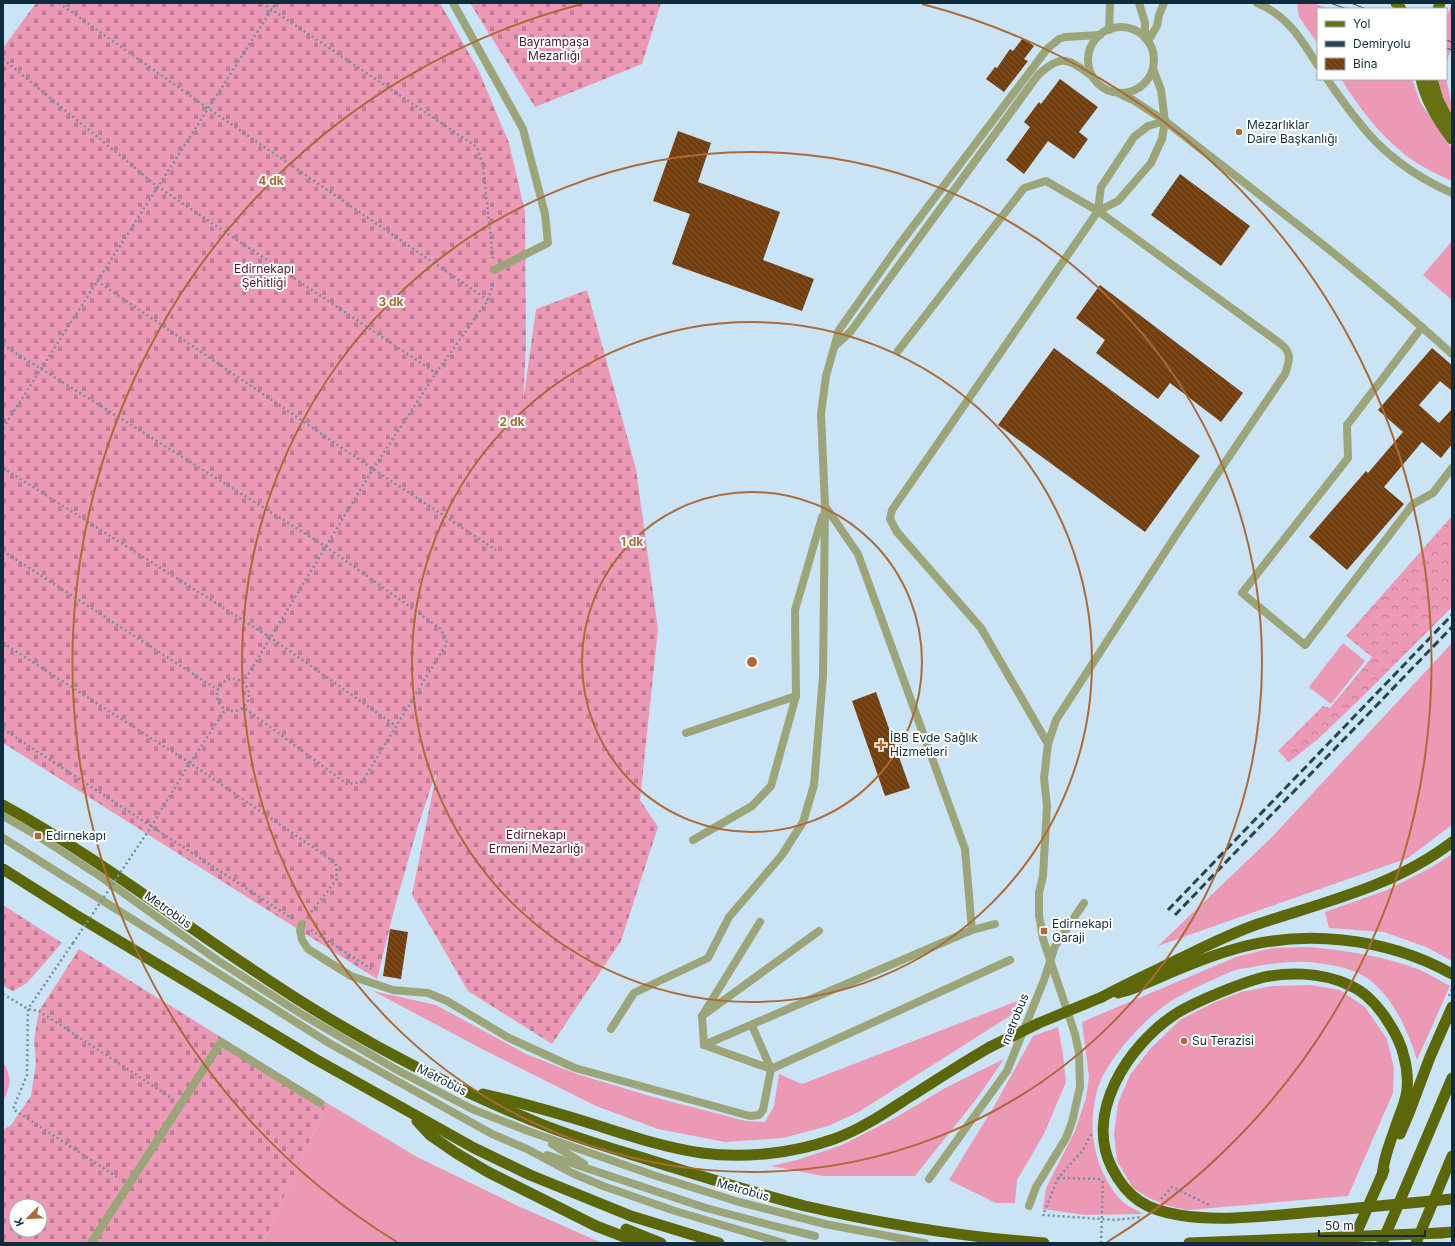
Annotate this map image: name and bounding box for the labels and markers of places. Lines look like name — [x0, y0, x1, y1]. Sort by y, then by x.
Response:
place label: Mezarlıklar Daire Başkanlığı — [1247, 117, 1337, 146]
marker: Mezarlıklar Daire Başkanlığı — [1234, 127, 1244, 137]
centre of rings — [745, 655, 759, 669]
place label: İBB Evde Sağlık Hizmetleri — [890, 730, 978, 759]
marker: İBB Evde Sağlık Hizmetleri — [875, 739, 887, 751]
place label: Edirnekapı — [46, 828, 106, 843]
marker: Edirnekapı — [33, 831, 43, 841]
place label: Edirnekapi Garaji — [1052, 916, 1112, 945]
marker: Edirnekapi Garaji — [1039, 926, 1049, 936]
place label: Su Terazisi — [1192, 1033, 1254, 1048]
marker: Su Terazisi — [1179, 1036, 1189, 1046]

